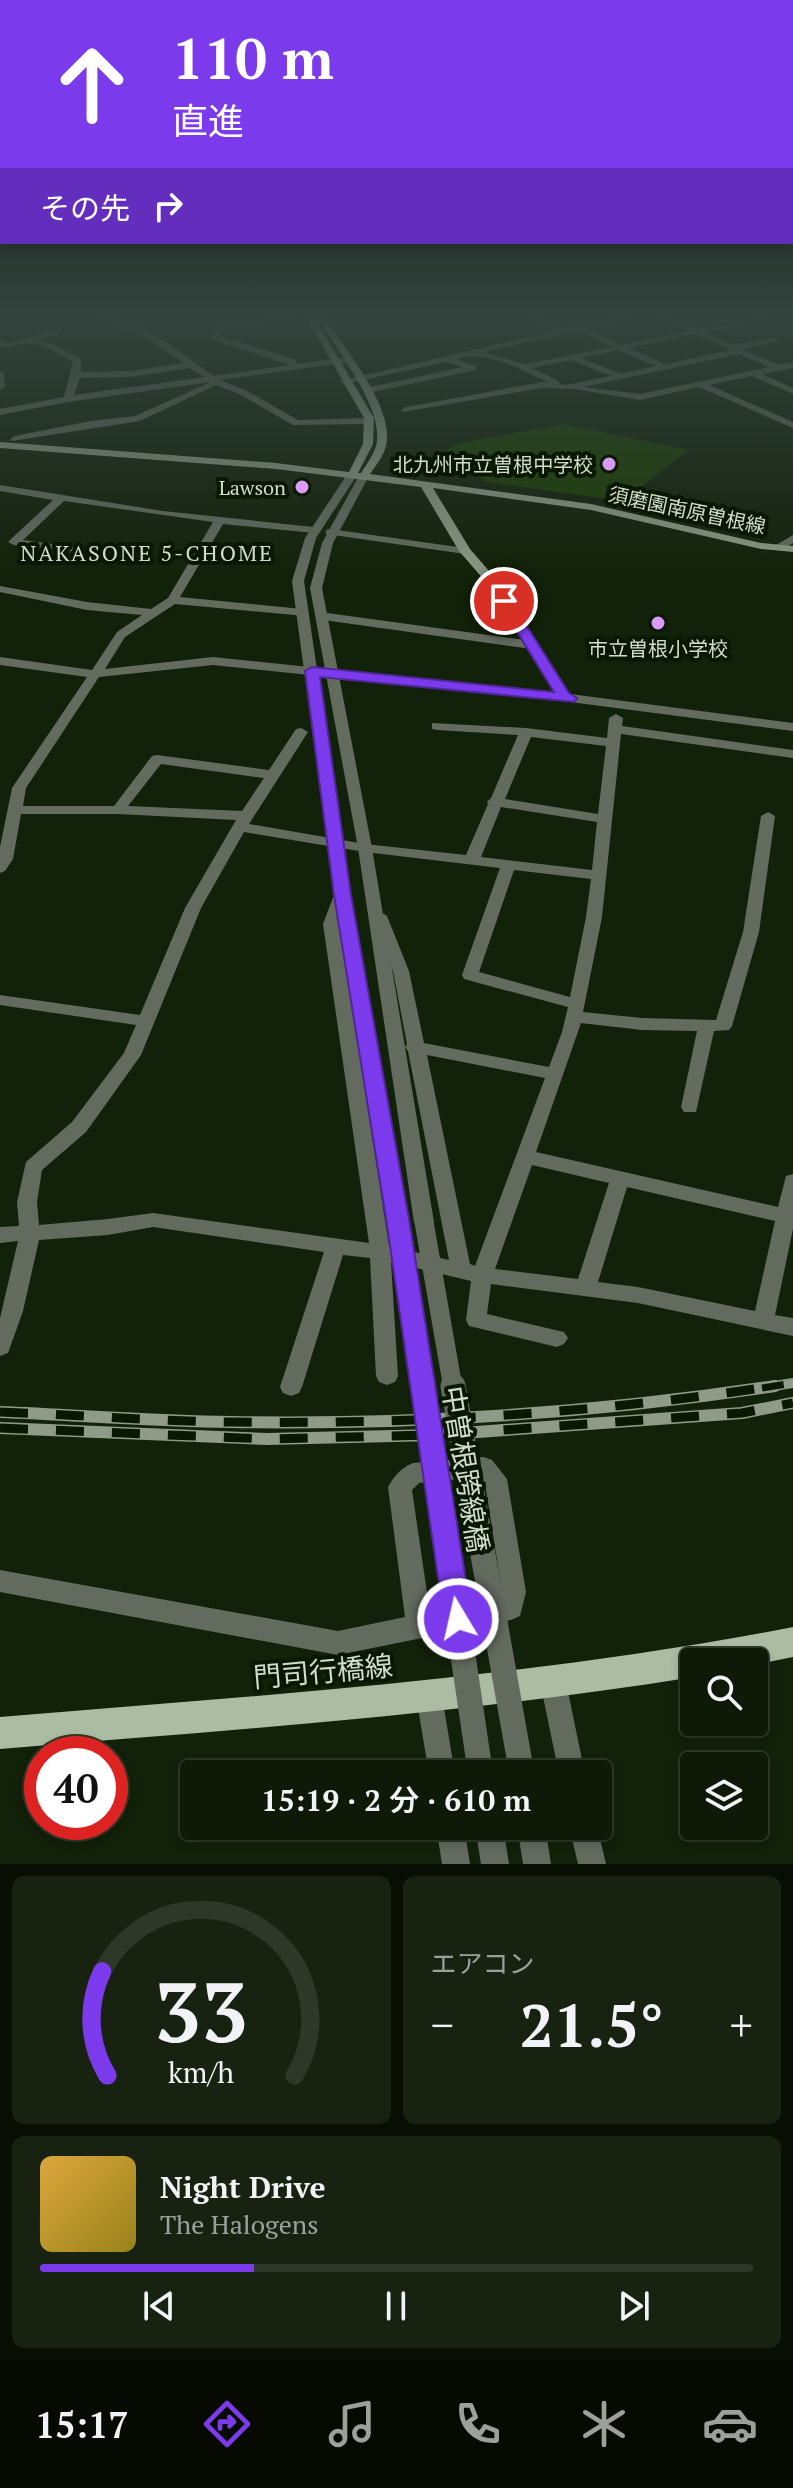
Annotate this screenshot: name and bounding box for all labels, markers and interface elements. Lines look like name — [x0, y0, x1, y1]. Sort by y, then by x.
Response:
text: 110 m — [172, 21, 334, 95]
icon: ahead — [40, 32, 144, 136]
text: 直進 — [172, 97, 244, 144]
icon: right — [146, 184, 190, 228]
text: その先 — [40, 188, 130, 228]
place label: 北九州市立曽根中学校 — [393, 451, 593, 478]
marker: 北九州市立曽根中学校 — [600, 455, 618, 473]
place label: Lawson — [219, 474, 286, 501]
marker: Lawson — [293, 478, 311, 496]
street label: 須磨園南原曽根線 — [606, 480, 768, 540]
district label: NAKASONE 5-CHOME — [20, 538, 274, 567]
pin — [470, 567, 538, 635]
icon: arrive — [482, 579, 526, 623]
marker: 市立曽根小学校 — [649, 614, 667, 632]
place label: 市立曽根小学校 — [588, 635, 728, 662]
street label: 中曽根跨線橋 — [435, 1383, 497, 1555]
position arrow — [416, 1577, 500, 1661]
street label: 門司行橋線 — [252, 1646, 394, 1696]
map controls — [680, 1648, 768, 1840]
button: search — [680, 1648, 768, 1736]
speed limit sign: 40 — [24, 1736, 128, 1840]
button: layers — [680, 1752, 768, 1840]
text: 15:19 · 2 分 · 610 m — [261, 1780, 531, 1820]
text: エアコン — [431, 1946, 535, 1980]
text: 33 — [154, 1956, 248, 2066]
text: 21.5° — [520, 1985, 664, 2064]
text: − — [431, 1995, 454, 2054]
text: + — [730, 1995, 753, 2054]
text: km/h — [168, 2053, 234, 2091]
text: Night Drive — [160, 2167, 326, 2207]
text: The Halogens — [160, 2207, 318, 2241]
icon: previous — [137, 2284, 181, 2328]
icon: pause — [374, 2284, 418, 2328]
icon: next — [612, 2284, 656, 2328]
icon: directions — [199, 2396, 255, 2452]
icon: music — [324, 2396, 380, 2452]
icon: phone — [450, 2396, 506, 2452]
icon: climate — [576, 2396, 632, 2452]
icon: car — [702, 2396, 758, 2452]
text: 15:17 — [35, 2401, 129, 2448]

